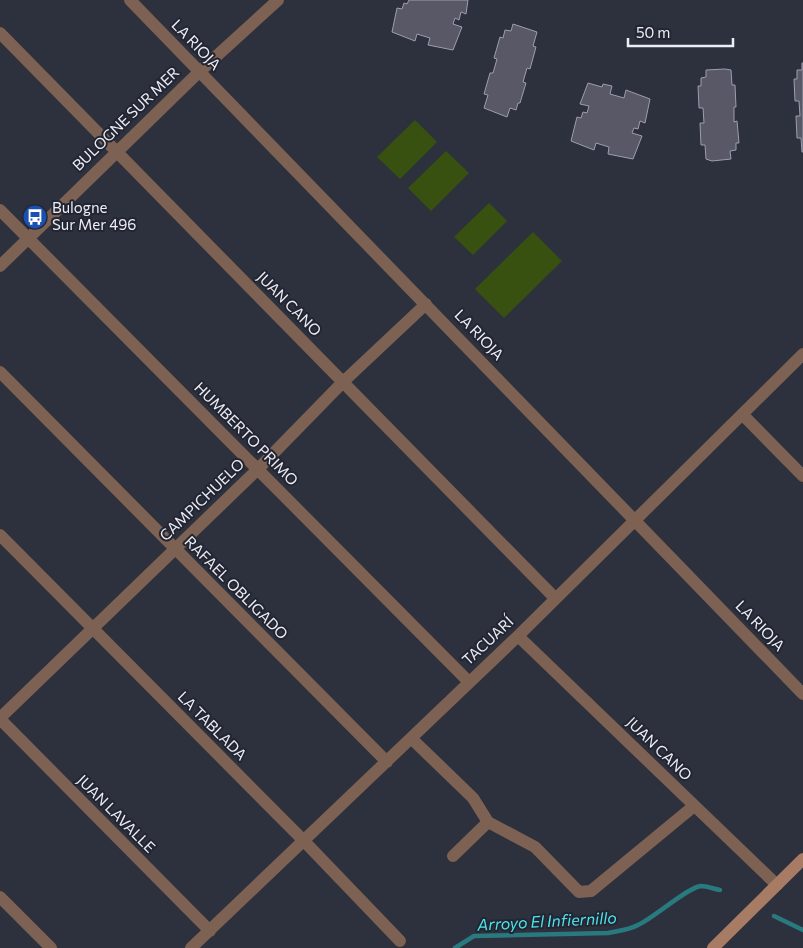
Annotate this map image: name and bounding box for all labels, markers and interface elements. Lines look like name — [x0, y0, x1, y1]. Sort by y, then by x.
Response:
street label: LA RIOJA — [168, 15, 225, 73]
scale bar — [628, 15, 733, 47]
text: 50 m — [636, 23, 670, 41]
street label: BULOGNE SUR MER — [68, 63, 182, 174]
place label: Bulogne Sur Mer 496 — [52, 198, 136, 233]
bus stop icon: Bulogne Sur Mer 496 — [22, 204, 48, 230]
street label: JUAN CANO — [254, 267, 326, 339]
street label: LA RIOJA — [451, 305, 508, 363]
street label: HUMBERTO PRIMO — [191, 378, 302, 489]
street label: CAMPICHUELO — [155, 454, 247, 544]
street label: RAFAEL OBLIGADO — [181, 532, 292, 643]
street label: LA RIOJA — [732, 596, 789, 654]
street label: TACUARÍ — [457, 611, 517, 669]
street label: LA TABLADA — [175, 687, 251, 763]
street label: JUAN CANO — [623, 713, 696, 784]
street label: JUAN LAVALLE — [74, 771, 160, 856]
water label: Arroyo El Infiernillo — [476, 907, 617, 934]

